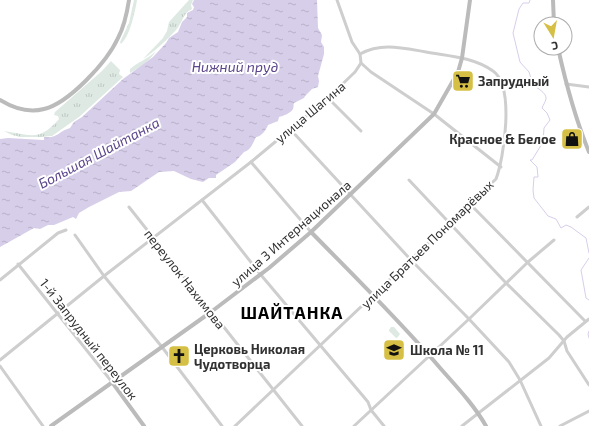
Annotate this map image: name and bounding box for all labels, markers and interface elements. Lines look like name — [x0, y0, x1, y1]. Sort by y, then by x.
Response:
north arrow — [533, 16, 573, 56]
text: С — [550, 39, 559, 53]
water label: Нижний пруд — [192, 58, 278, 75]
supermarket icon: Запрудный — [450, 68, 476, 94]
place label: Запрудный — [478, 73, 549, 89]
street label: улица Шагина — [272, 78, 348, 146]
water label: Большая Шайтанка — [35, 113, 162, 192]
shop icon: Красное & Белое — [559, 126, 585, 152]
place label: Красное & Белое — [449, 131, 556, 147]
street label: улица Братьев Пономарёвых — [357, 176, 497, 312]
street label: улица 3 Интернационала — [228, 177, 354, 289]
street label: переулок Нахимова — [141, 226, 229, 332]
street label: 1-й Запрудный переулок — [37, 275, 141, 403]
district label: ШАЙТАНКА — [241, 302, 343, 322]
school or university icon: Школа № 11 — [381, 337, 407, 363]
place label: Церковь Николая Чудотворца — [194, 341, 305, 372]
place label: Школа № 11 — [410, 342, 484, 358]
church icon: Церковь Николая Чудотворца — [166, 343, 192, 369]

